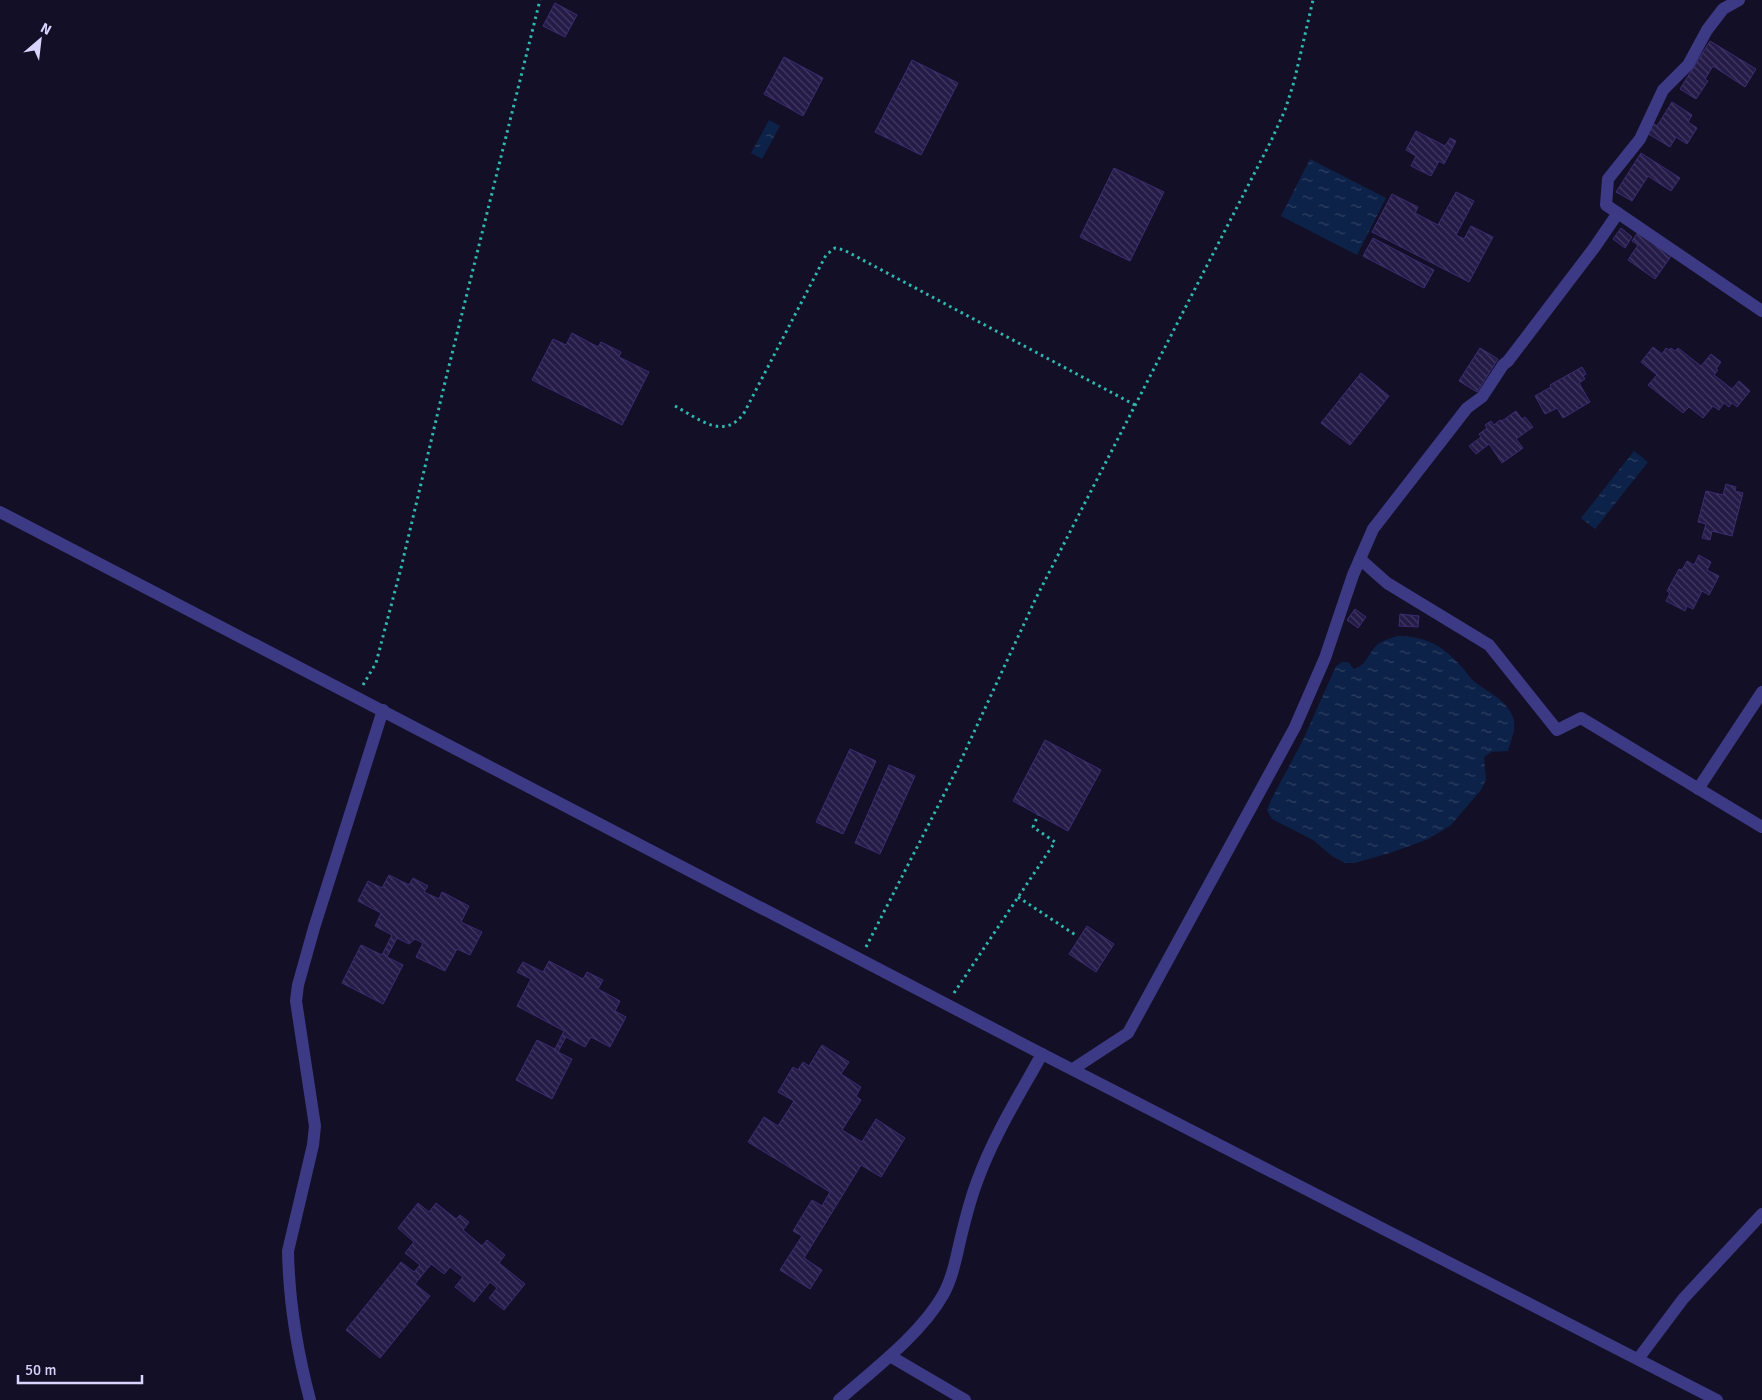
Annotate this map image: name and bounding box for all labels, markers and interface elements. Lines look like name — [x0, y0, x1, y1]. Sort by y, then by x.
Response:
north arrow — [15, 15, 65, 65]
text: N — [38, 19, 54, 39]
scale bar — [18, 1352, 141, 1384]
text: 50 m — [25, 1361, 56, 1379]

